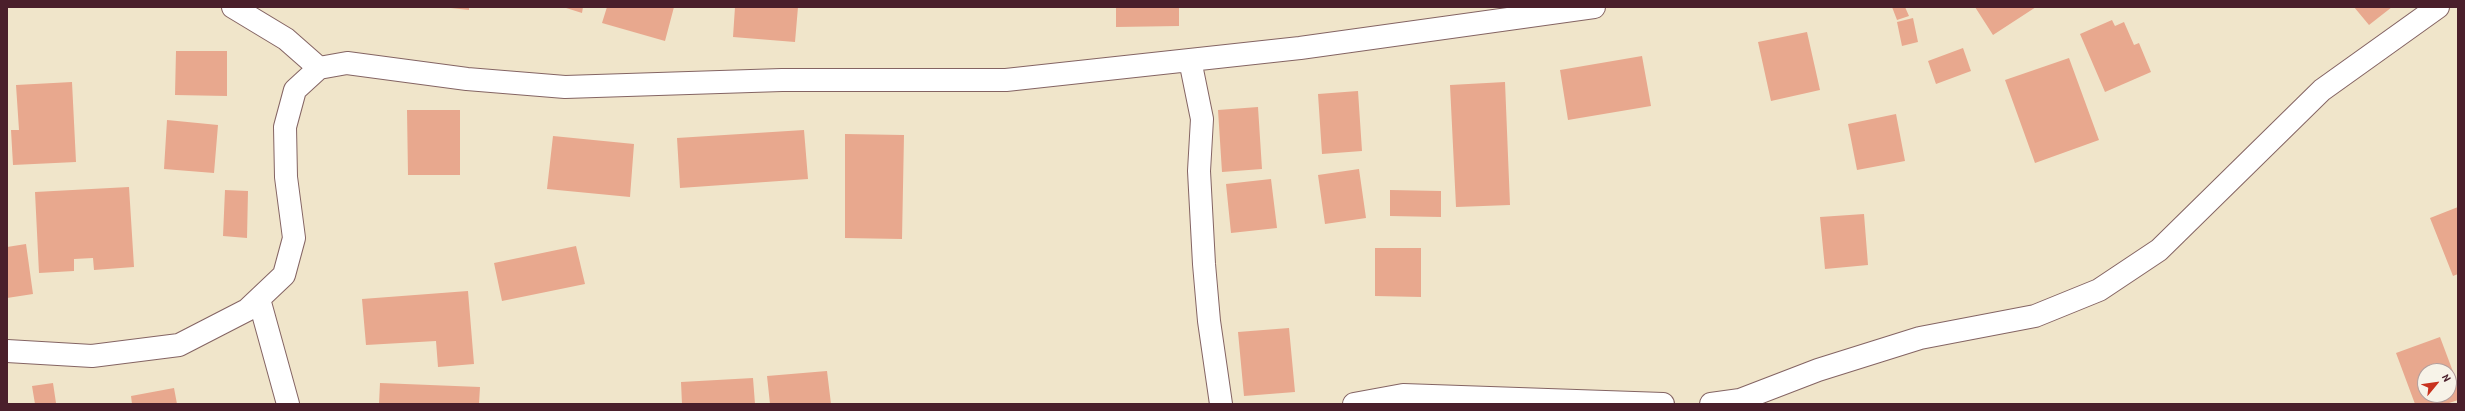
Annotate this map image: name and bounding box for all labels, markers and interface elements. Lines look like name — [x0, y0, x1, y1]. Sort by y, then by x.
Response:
north arrow — [2417, 363, 2457, 403]
text: N — [2439, 372, 2454, 384]

